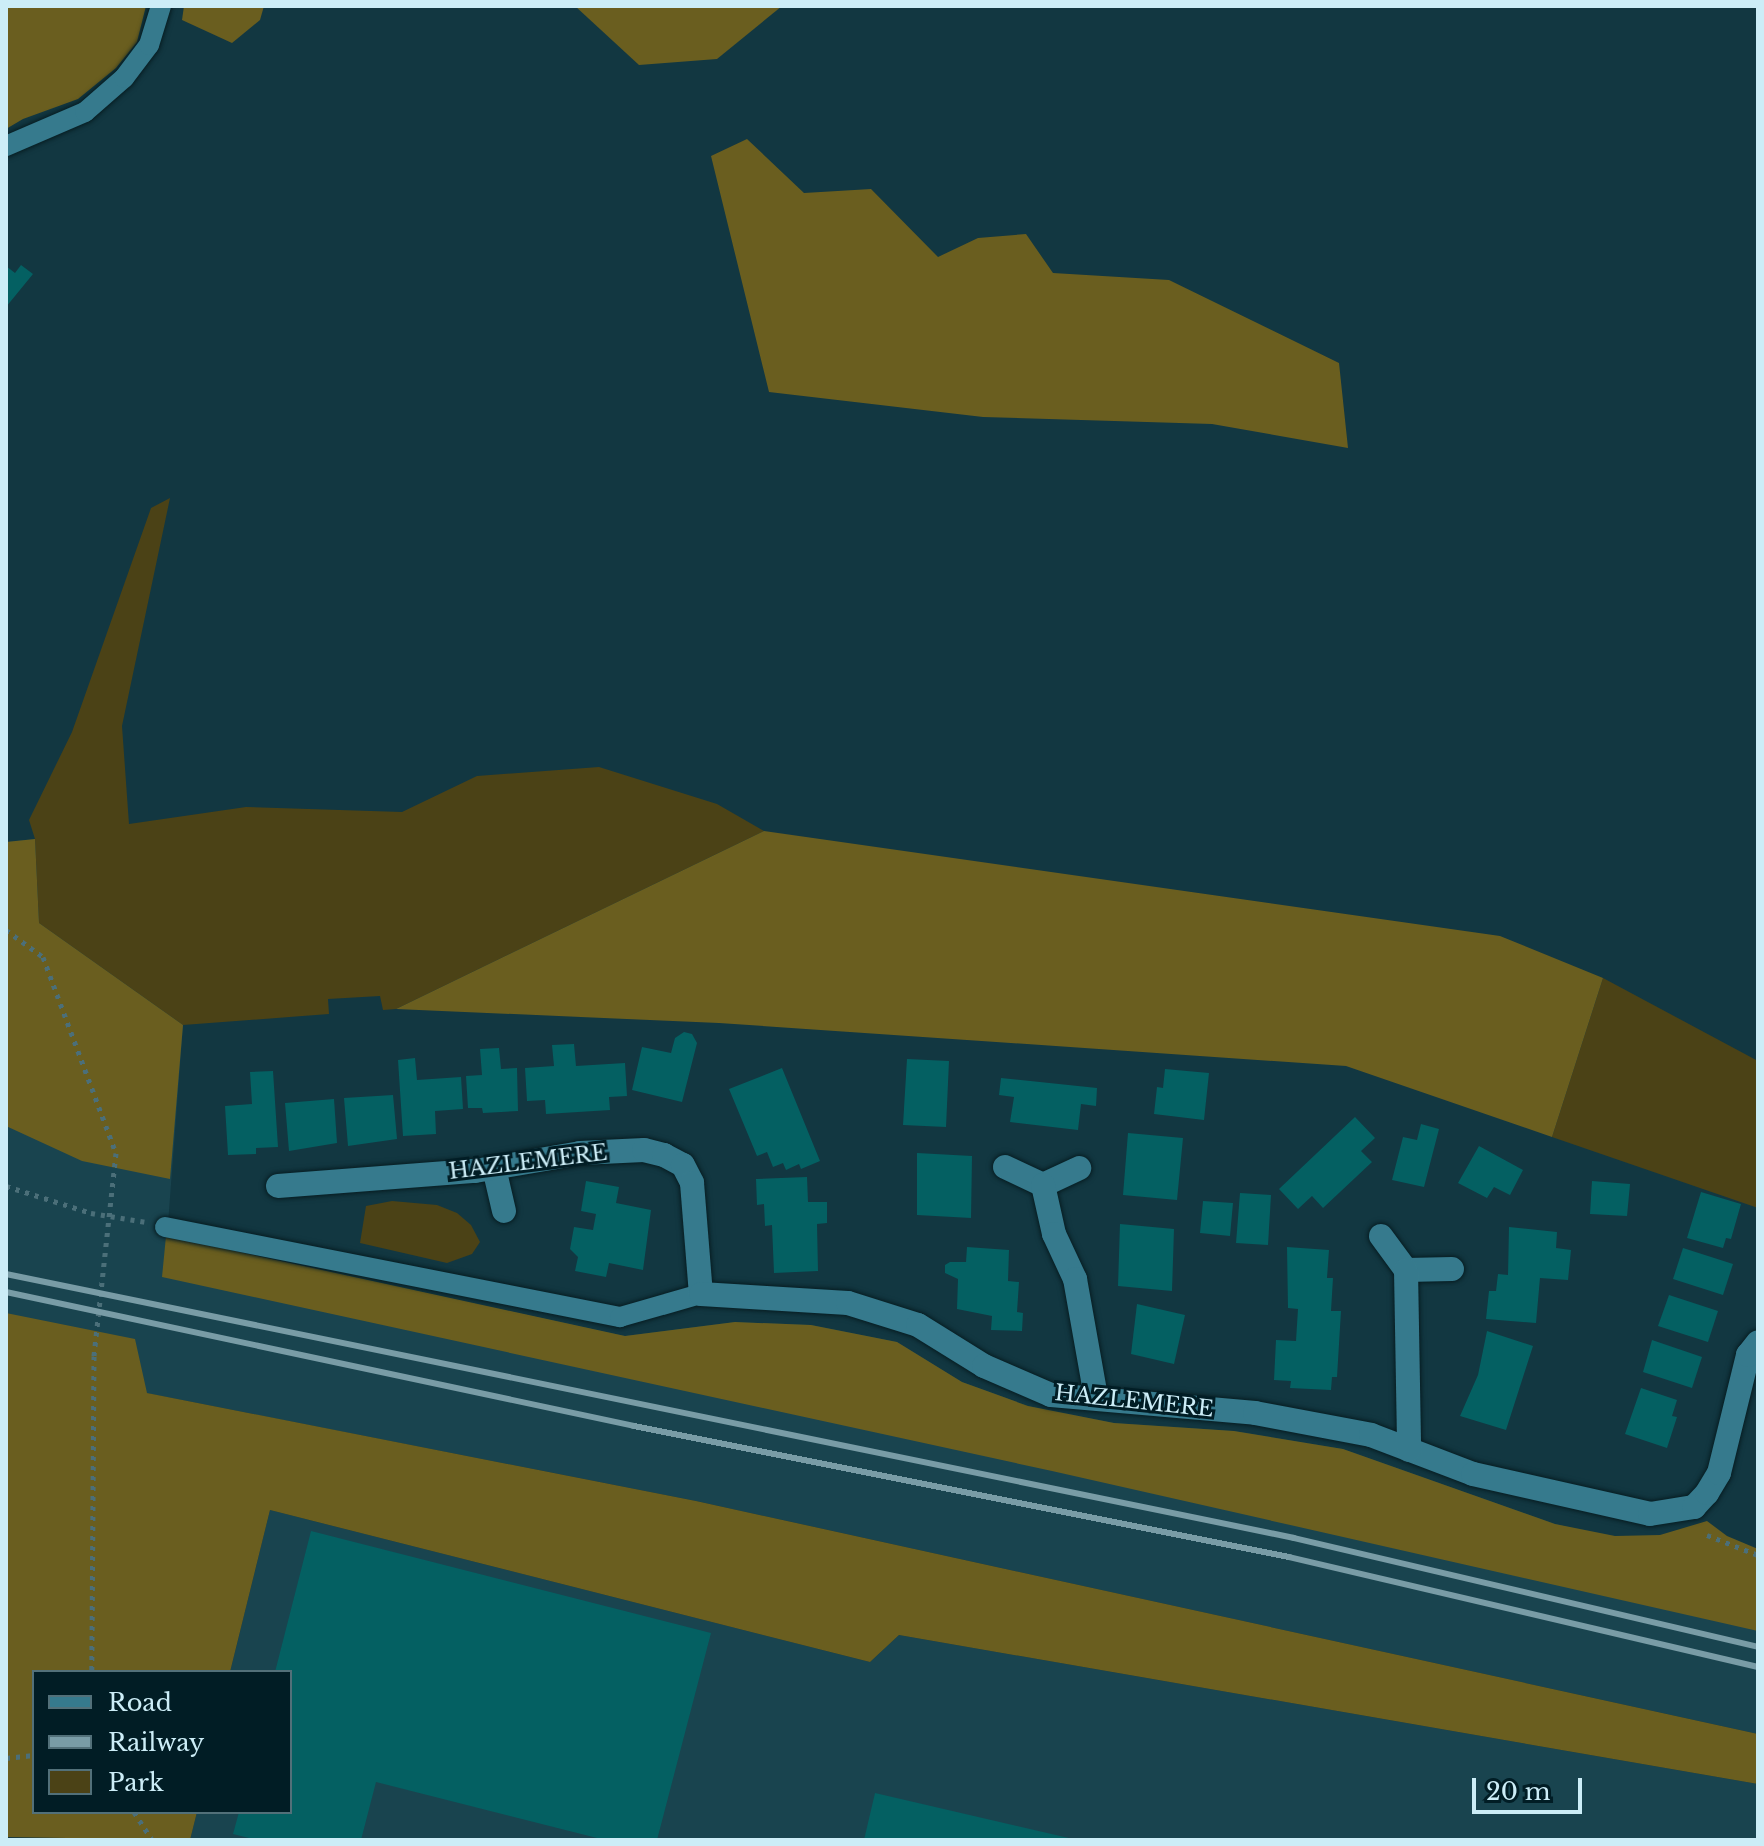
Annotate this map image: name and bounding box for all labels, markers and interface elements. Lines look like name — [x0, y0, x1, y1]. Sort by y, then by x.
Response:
street label: HAZLEMERE — [447, 1139, 609, 1185]
street label: HAZLEMERE — [1053, 1380, 1215, 1422]
legend — [32, 1670, 292, 1814]
text: Road — [108, 1688, 172, 1717]
text: Railway — [108, 1728, 204, 1757]
scale bar — [1476, 1762, 1586, 1812]
text: Park — [108, 1768, 164, 1797]
text: 20 m — [1486, 1777, 1551, 1806]

